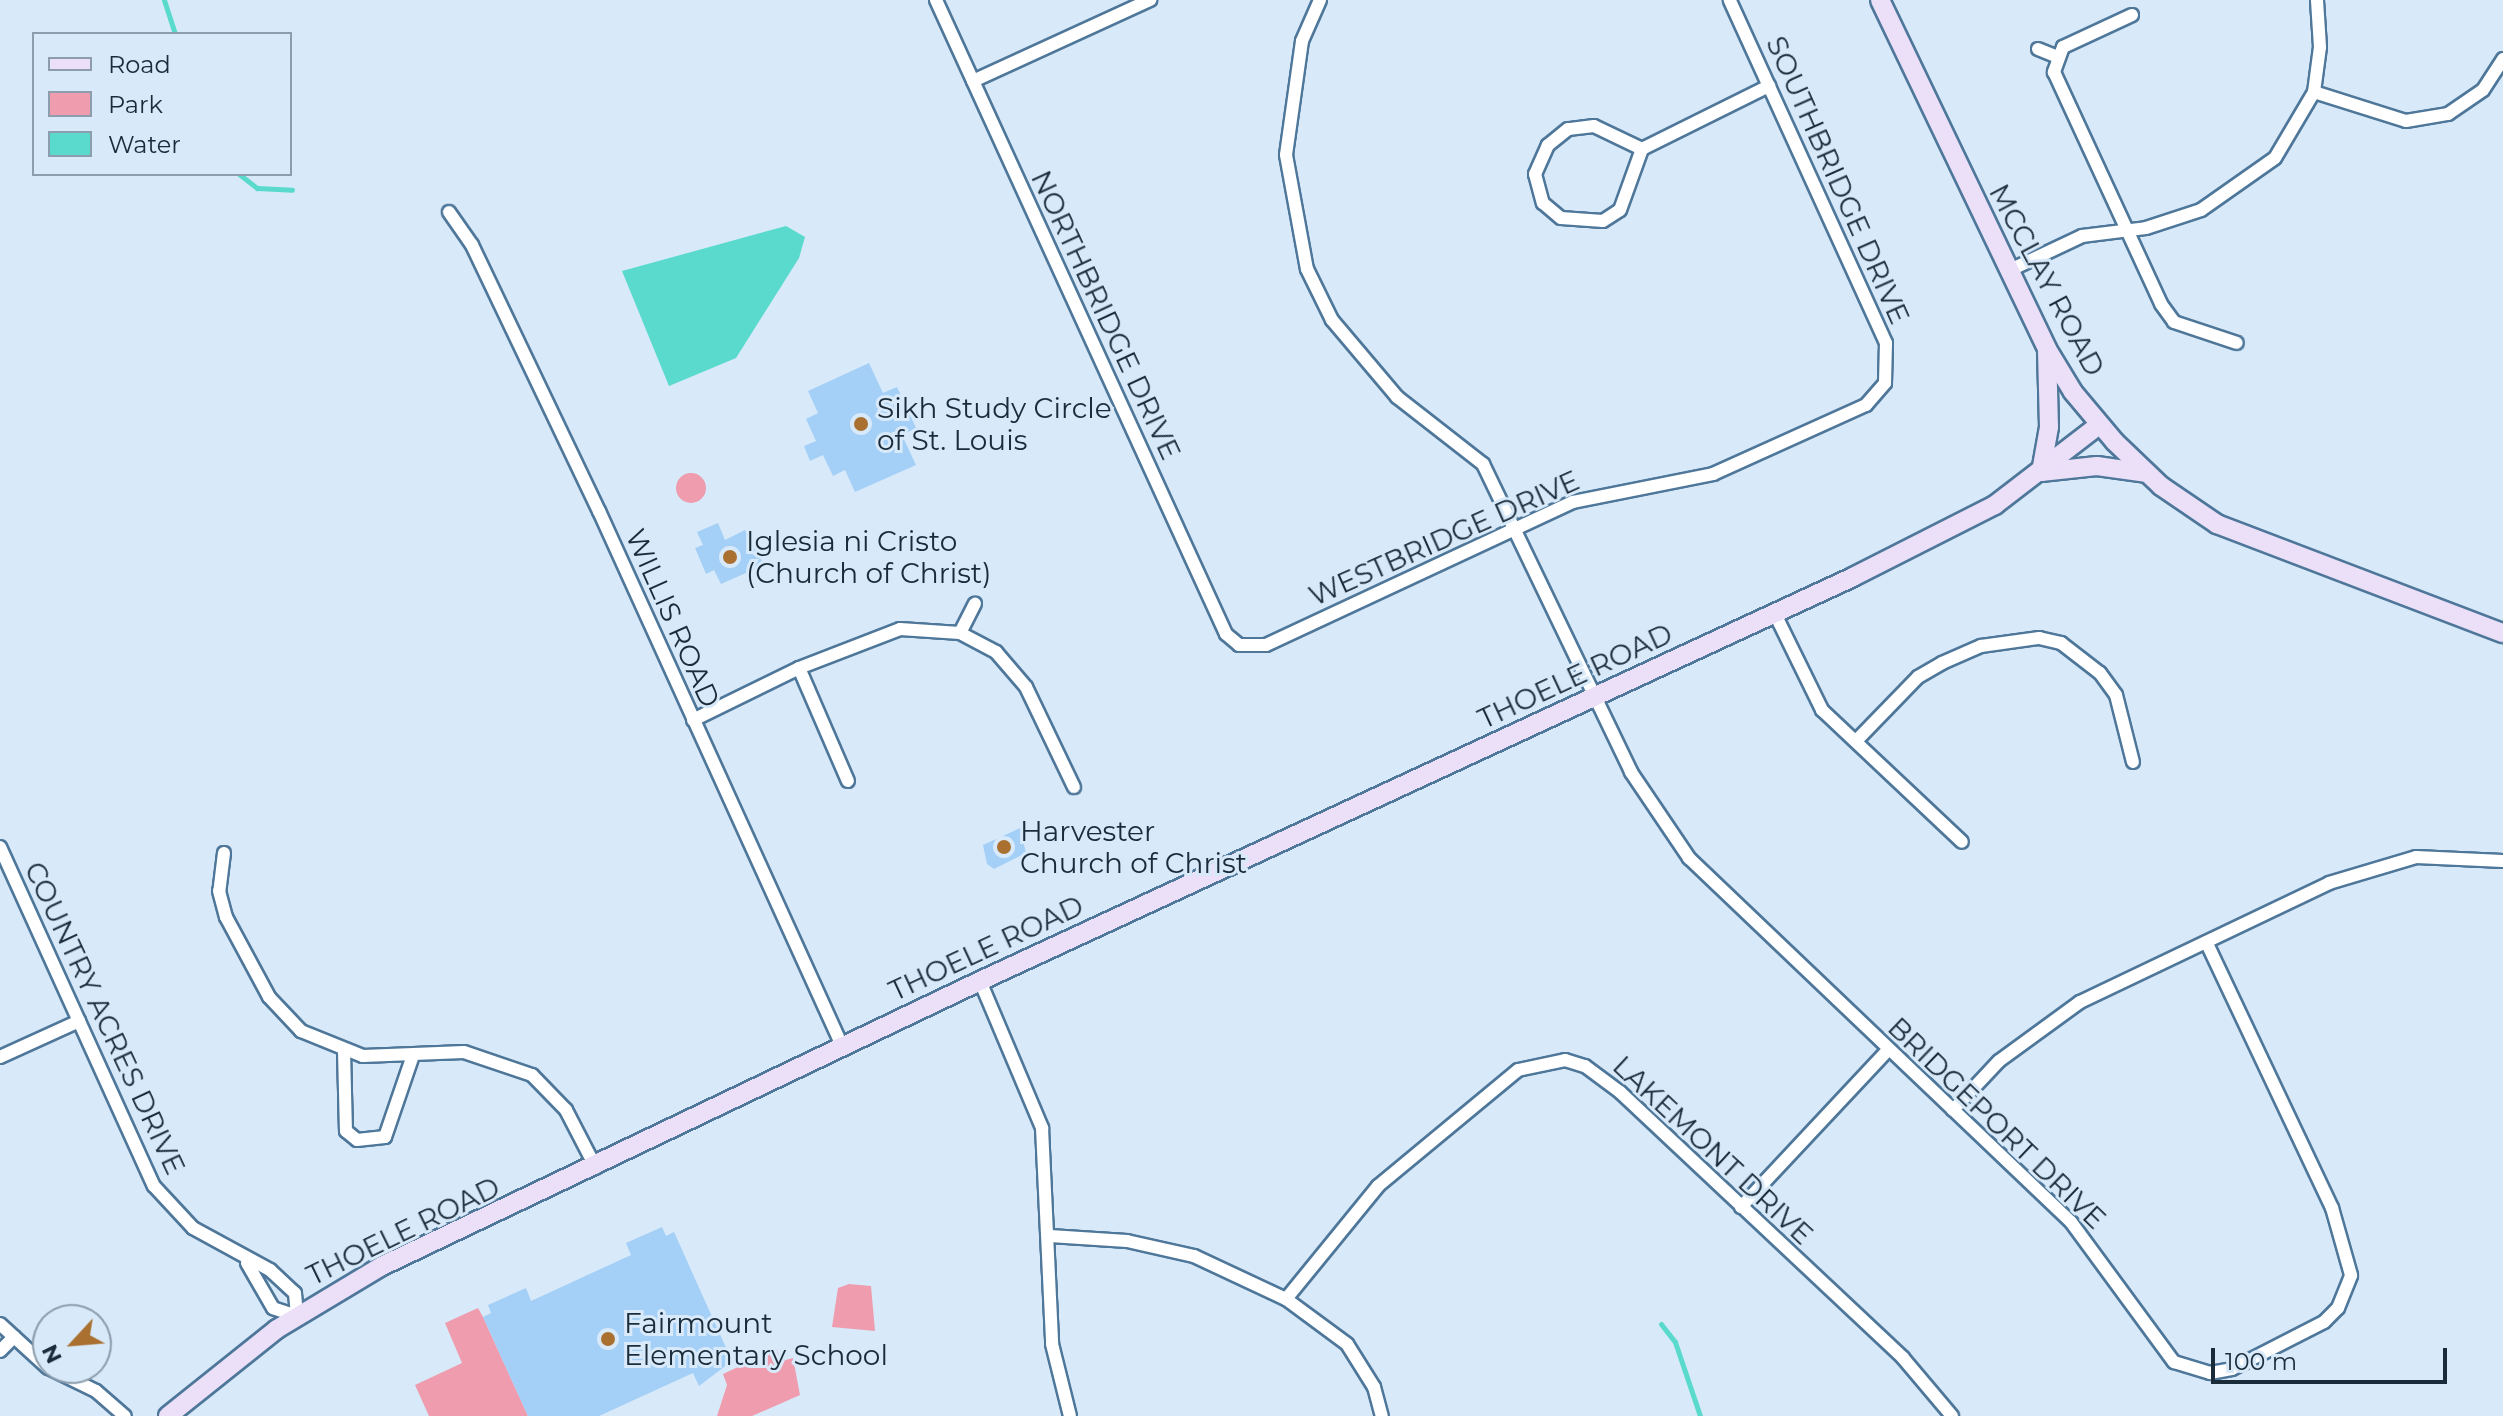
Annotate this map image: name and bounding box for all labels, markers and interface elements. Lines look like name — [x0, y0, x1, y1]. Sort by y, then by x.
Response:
street label: SOUTHBRIDGE DRIVE — [1759, 31, 1917, 329]
legend — [32, 32, 292, 176]
text: Road — [108, 50, 171, 79]
text: Park — [108, 90, 163, 119]
text: Water — [108, 130, 181, 159]
street label: NORTHBRIDGE DRIVE — [1024, 165, 1188, 465]
street label: MCCLAY ROAD — [1982, 178, 2112, 382]
place label: Sikh Study Circle of St. Louis — [877, 391, 1112, 457]
marker: Sikh Study Circle of St. Louis — [852, 415, 870, 433]
street label: WESTBRIDGE DRIVE — [1304, 463, 1584, 613]
street label: WILLIS ROAD — [619, 524, 727, 712]
place label: Iglesia ni Cristo (Church of Christ) — [746, 524, 991, 590]
marker: Iglesia ni Cristo (Church of Christ) — [721, 548, 739, 566]
street label: THOELE ROAD — [1473, 616, 1677, 736]
place label: Harvester Church of Christ — [1020, 814, 1247, 880]
marker: Harvester Church of Christ — [995, 838, 1013, 856]
street label: COUNTRY ACRES DRIVE — [18, 856, 192, 1180]
street label: THOELE ROAD — [884, 888, 1088, 1008]
street label: BRIDGEPORT DRIVE — [1881, 1010, 2113, 1236]
street label: LAKEMONT DRIVE — [1606, 1049, 1820, 1251]
street label: THOELE ROAD — [301, 1170, 505, 1292]
north arrow — [32, 1304, 112, 1384]
place label: Fairmount Elementary School — [624, 1306, 888, 1372]
marker: Fairmount Elementary School — [599, 1330, 617, 1348]
scale bar — [2215, 1332, 2451, 1382]
text: N — [36, 1340, 68, 1368]
text: 100 m — [2225, 1347, 2297, 1376]

